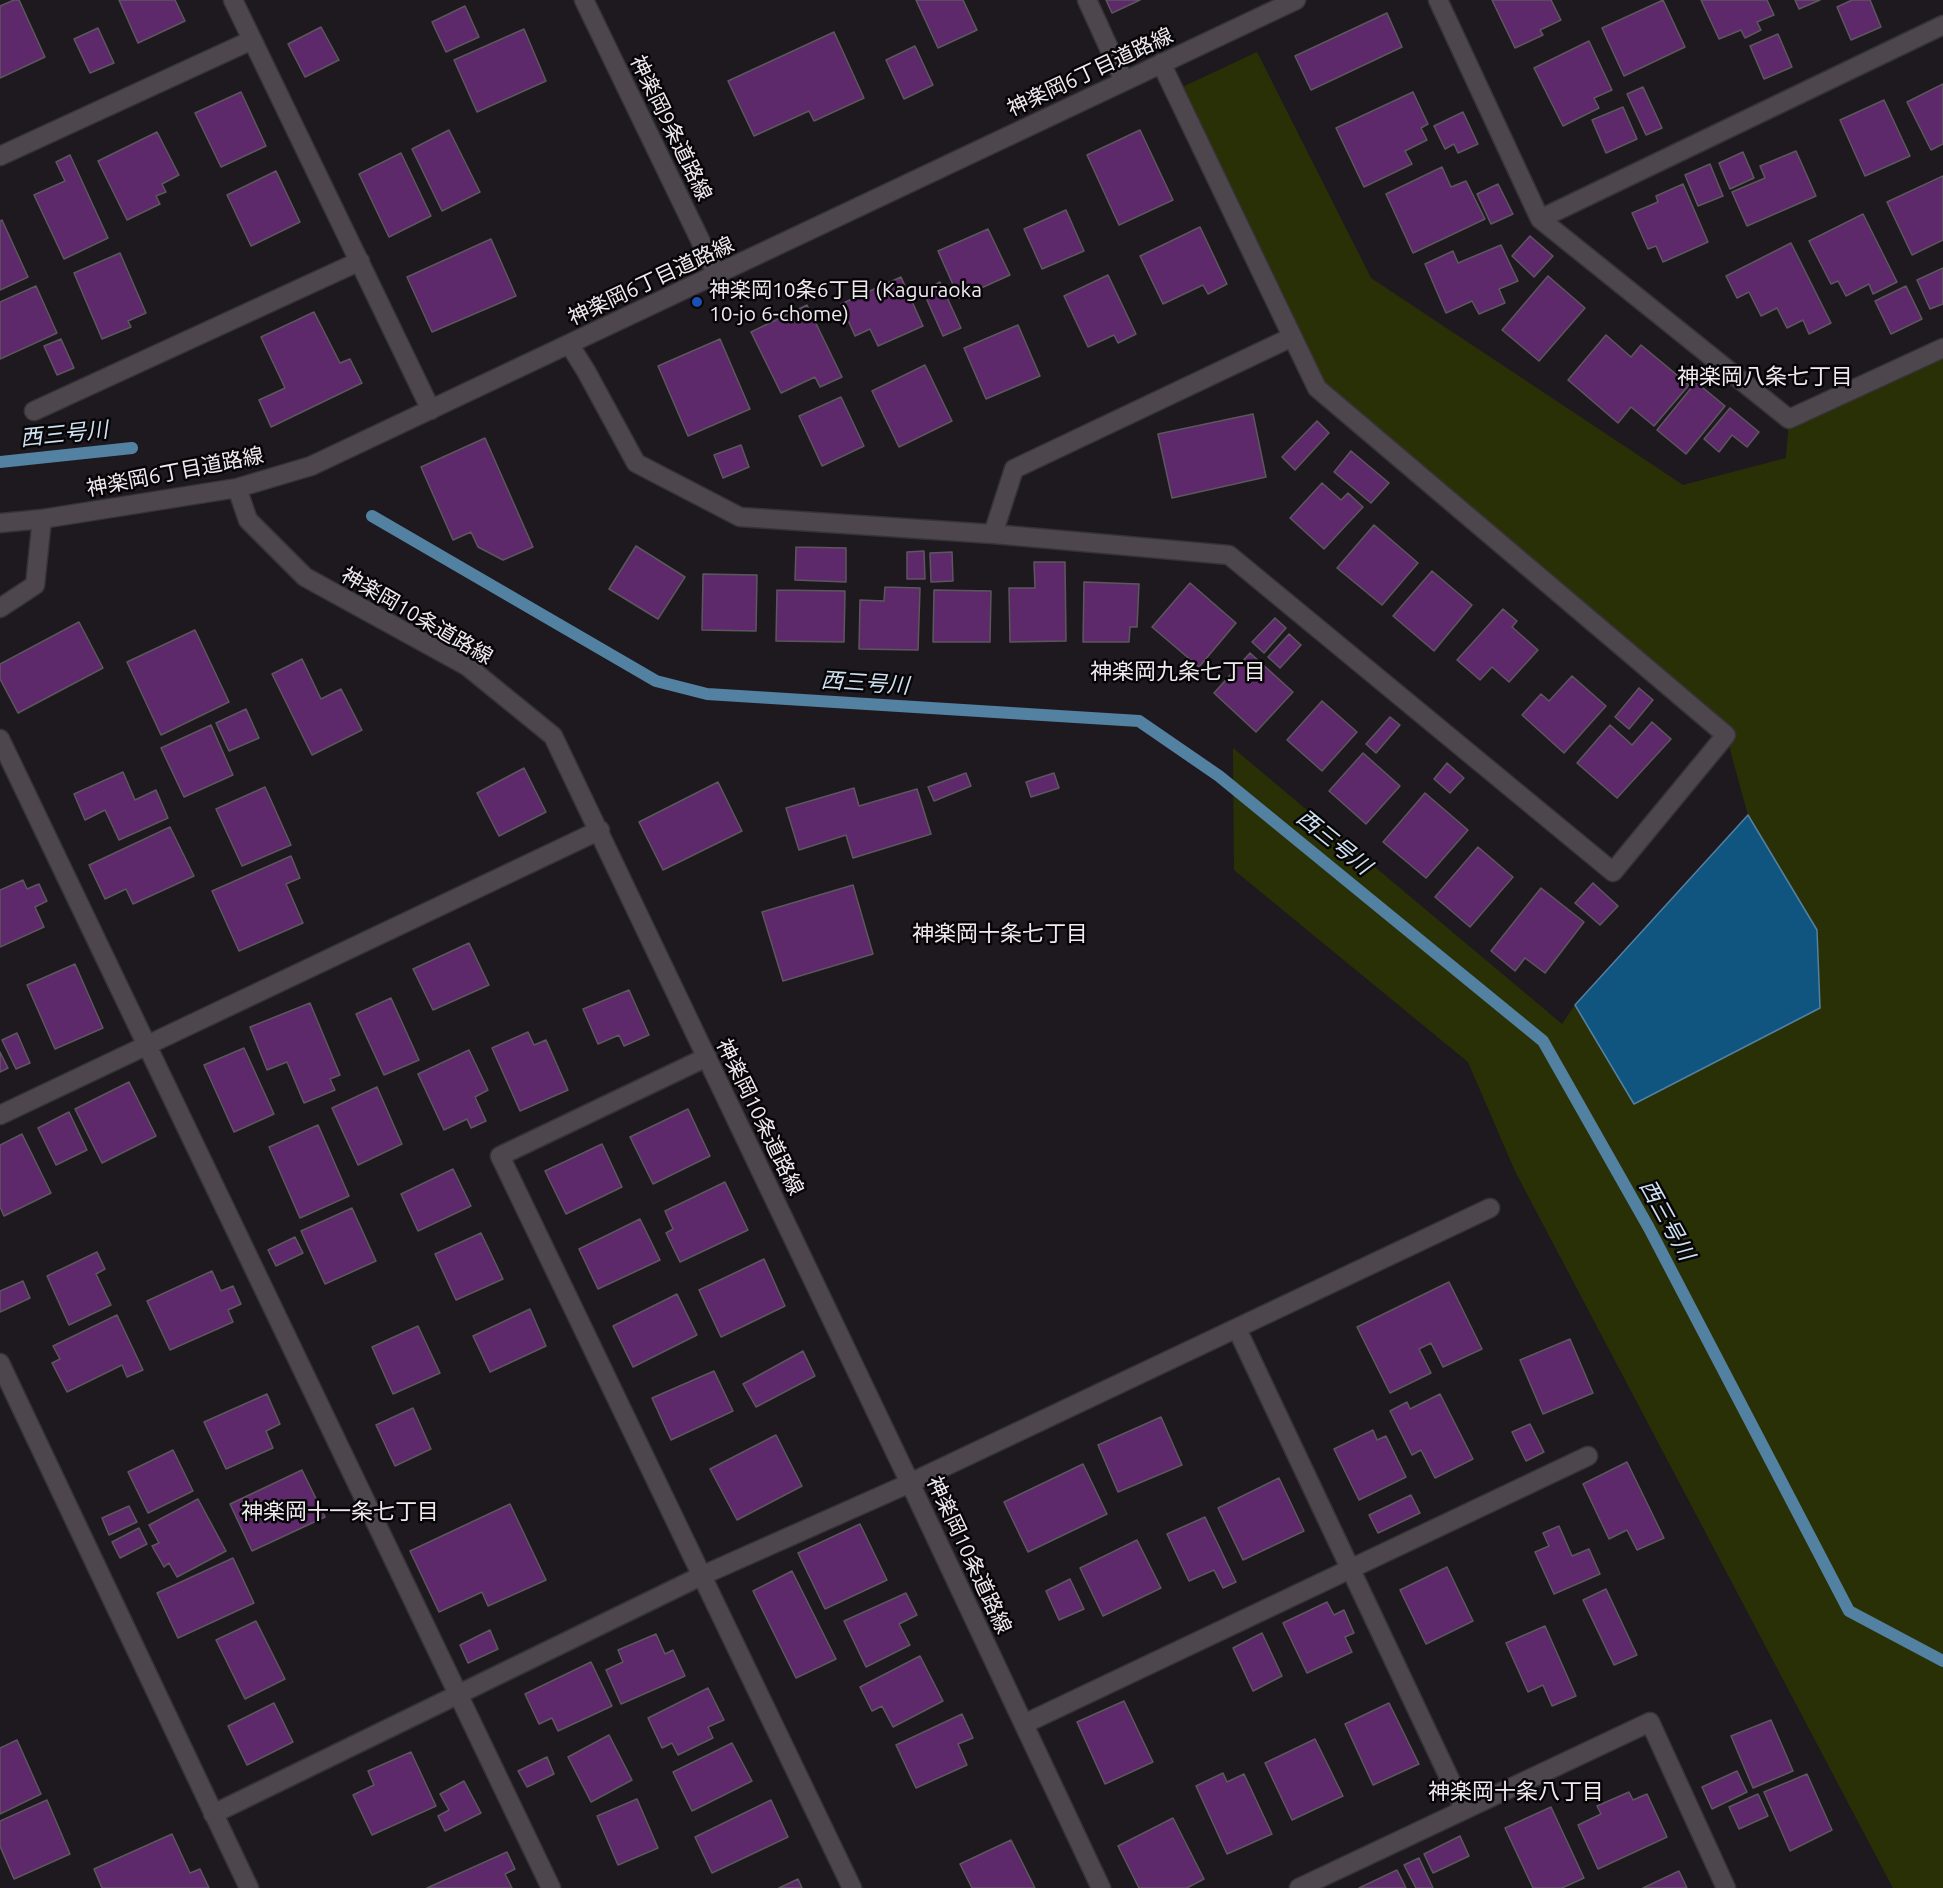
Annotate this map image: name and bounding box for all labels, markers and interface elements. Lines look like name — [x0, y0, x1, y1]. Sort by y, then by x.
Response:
street label: 神楽岡6丁目道路線 — [1003, 23, 1177, 121]
street label: 神楽岡9条道路線 — [625, 51, 717, 205]
street label: 神楽岡6丁目道路線 — [564, 232, 738, 330]
place label: 神楽岡10条6丁目 (Kaguraoka 10-jo 6-chome) — [709, 277, 982, 327]
marker: 神楽岡10条6丁目 (Kaguraoka 10-jo 6-chome) — [690, 295, 704, 309]
district label: 神楽岡八条七丁目 — [1677, 364, 1853, 390]
water label: 西三号川 — [19, 416, 109, 452]
street label: 神楽岡6丁目道路線 — [84, 442, 266, 502]
street label: 神楽岡10条道路線 — [337, 562, 497, 670]
district label: 神楽岡九条七丁目 — [1090, 659, 1266, 685]
water label: 西三号川 — [820, 667, 910, 699]
water label: 西三号川 — [1291, 804, 1377, 880]
district label: 神楽岡十条七丁目 — [912, 921, 1088, 947]
street label: 神楽岡10条道路線 — [711, 1035, 809, 1199]
water label: 西三号川 — [1634, 1175, 1700, 1265]
street label: 神楽岡10条道路線 — [922, 1472, 1016, 1638]
district label: 神楽岡十一条七丁目 — [241, 1499, 439, 1525]
district label: 神楽岡十条八丁目 — [1428, 1779, 1604, 1805]

